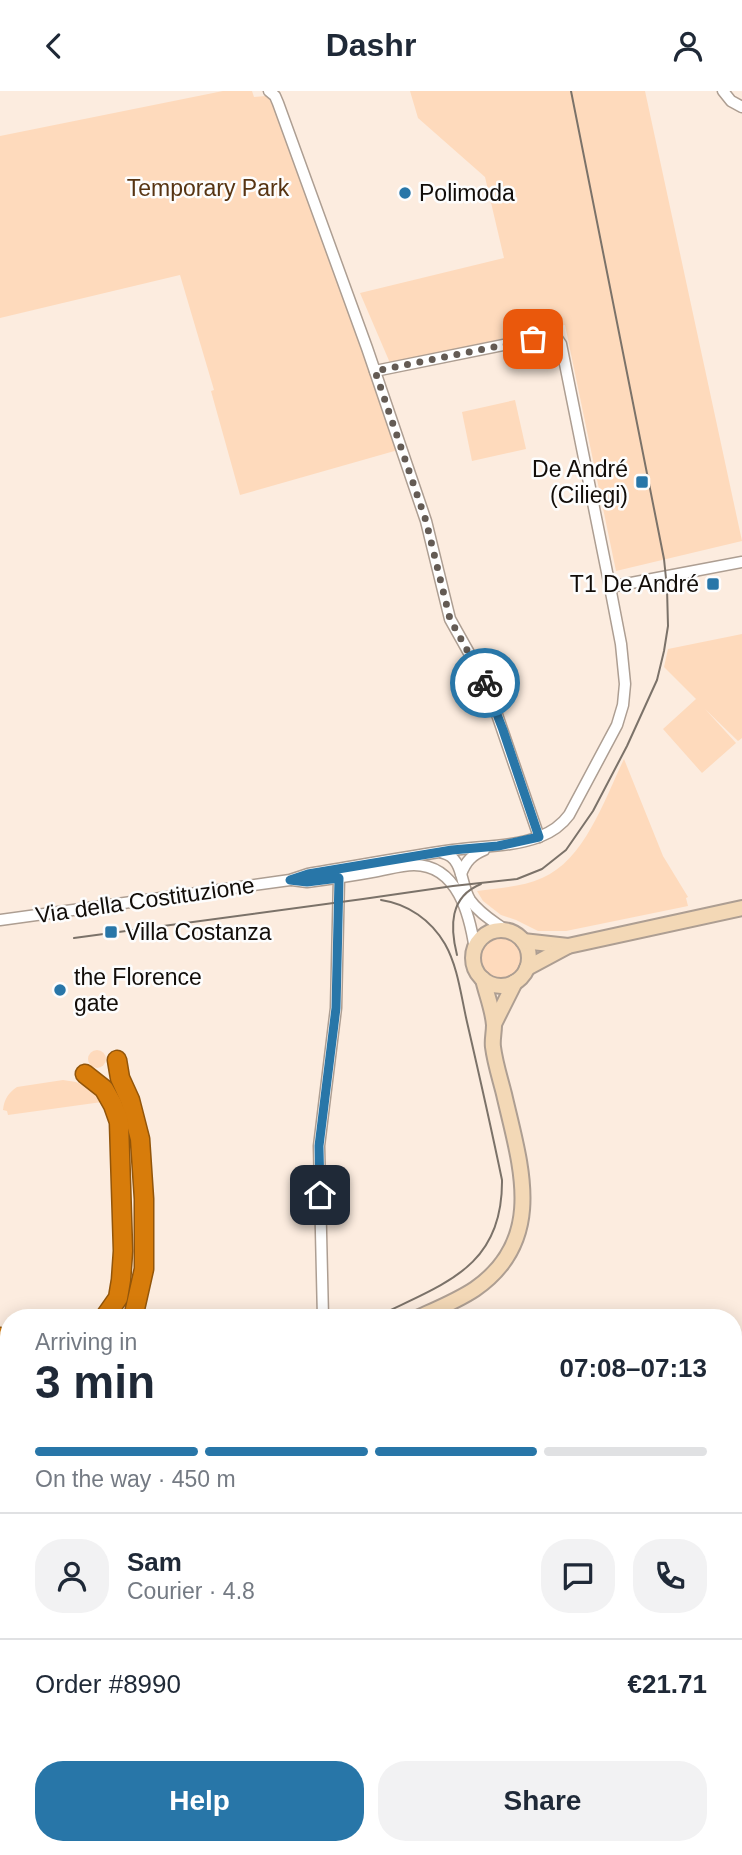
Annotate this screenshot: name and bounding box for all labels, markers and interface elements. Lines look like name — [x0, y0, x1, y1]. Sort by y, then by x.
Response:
icon: back — [35, 27, 73, 65]
text: Dashr — [326, 27, 416, 63]
icon: person — [669, 27, 707, 65]
park label: Temporary Park — [127, 175, 290, 201]
place label: Polimoda — [419, 180, 515, 206]
marker: Polimoda — [397, 185, 413, 201]
pin — [503, 309, 563, 369]
icon: bag — [514, 320, 552, 358]
place label: De André (Ciliegi) — [532, 456, 628, 508]
marker: De André (Ciliegi) — [634, 474, 650, 490]
place label: T1 De André — [570, 571, 699, 597]
marker: T1 De André — [705, 576, 721, 592]
courier — [450, 648, 520, 718]
icon: bike — [466, 664, 504, 702]
street label: Via della Costituzione — [34, 872, 256, 928]
place label: Villa Costanza — [125, 919, 272, 945]
marker: Villa Costanza — [103, 924, 119, 940]
place label: the Florence gate — [74, 964, 202, 1016]
marker: the Florence gate — [52, 982, 68, 998]
pin — [290, 1165, 350, 1225]
icon: home — [301, 1176, 339, 1214]
text: Arriving in — [35, 1329, 137, 1355]
text: 07:08–07:13 — [560, 1353, 707, 1383]
text: 3 min — [35, 1356, 155, 1408]
text: On the way · 450 m — [35, 1466, 236, 1492]
button: person — [35, 1539, 109, 1613]
button: chat — [541, 1539, 615, 1613]
button: phone — [633, 1539, 707, 1613]
text: Sam — [127, 1547, 182, 1577]
text: Courier · 4.8 — [127, 1578, 255, 1604]
text: Order #8990 — [35, 1669, 181, 1699]
text: €21.71 — [627, 1669, 707, 1699]
button: Help — [35, 1761, 364, 1841]
button: Share — [378, 1761, 707, 1841]

